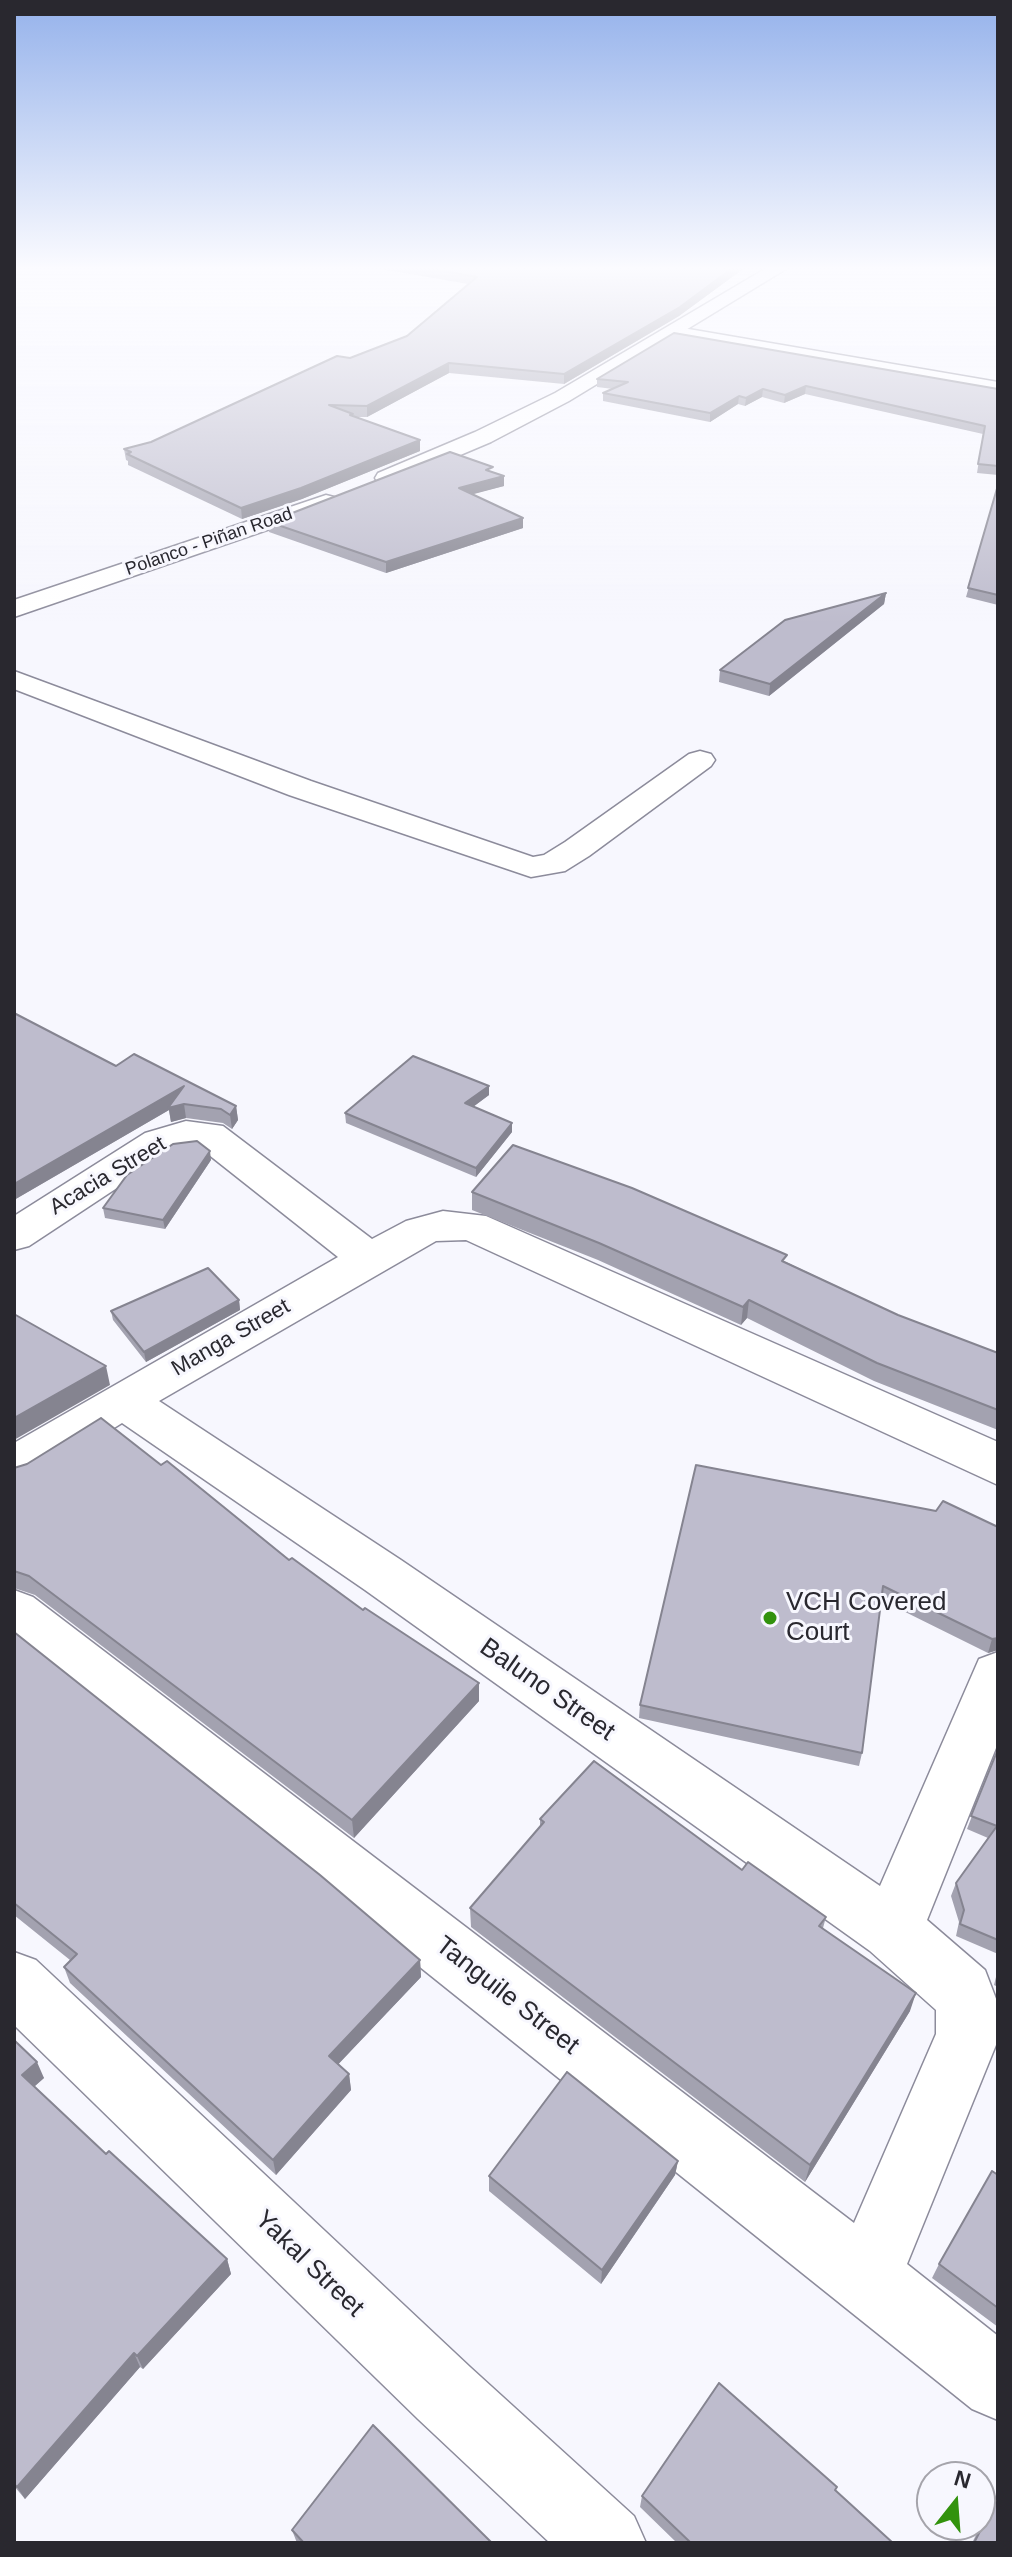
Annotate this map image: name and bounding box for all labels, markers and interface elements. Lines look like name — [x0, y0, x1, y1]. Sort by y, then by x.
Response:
street label: Polanco - Piñan Road — [123, 503, 295, 581]
street label: Acacia Street — [45, 1131, 171, 1221]
street label: Manga Street — [167, 1294, 295, 1382]
place label: VCH Covered Court — [786, 1587, 946, 1648]
marker: VCH Covered Court — [761, 1609, 779, 1627]
street label: Baluno Street — [474, 1632, 620, 1748]
street label: Tanguile Street — [429, 1930, 585, 2062]
street label: Yakal Street — [248, 2204, 370, 2324]
north arrow — [916, 2461, 996, 2541]
text: N — [951, 2465, 974, 2494]

